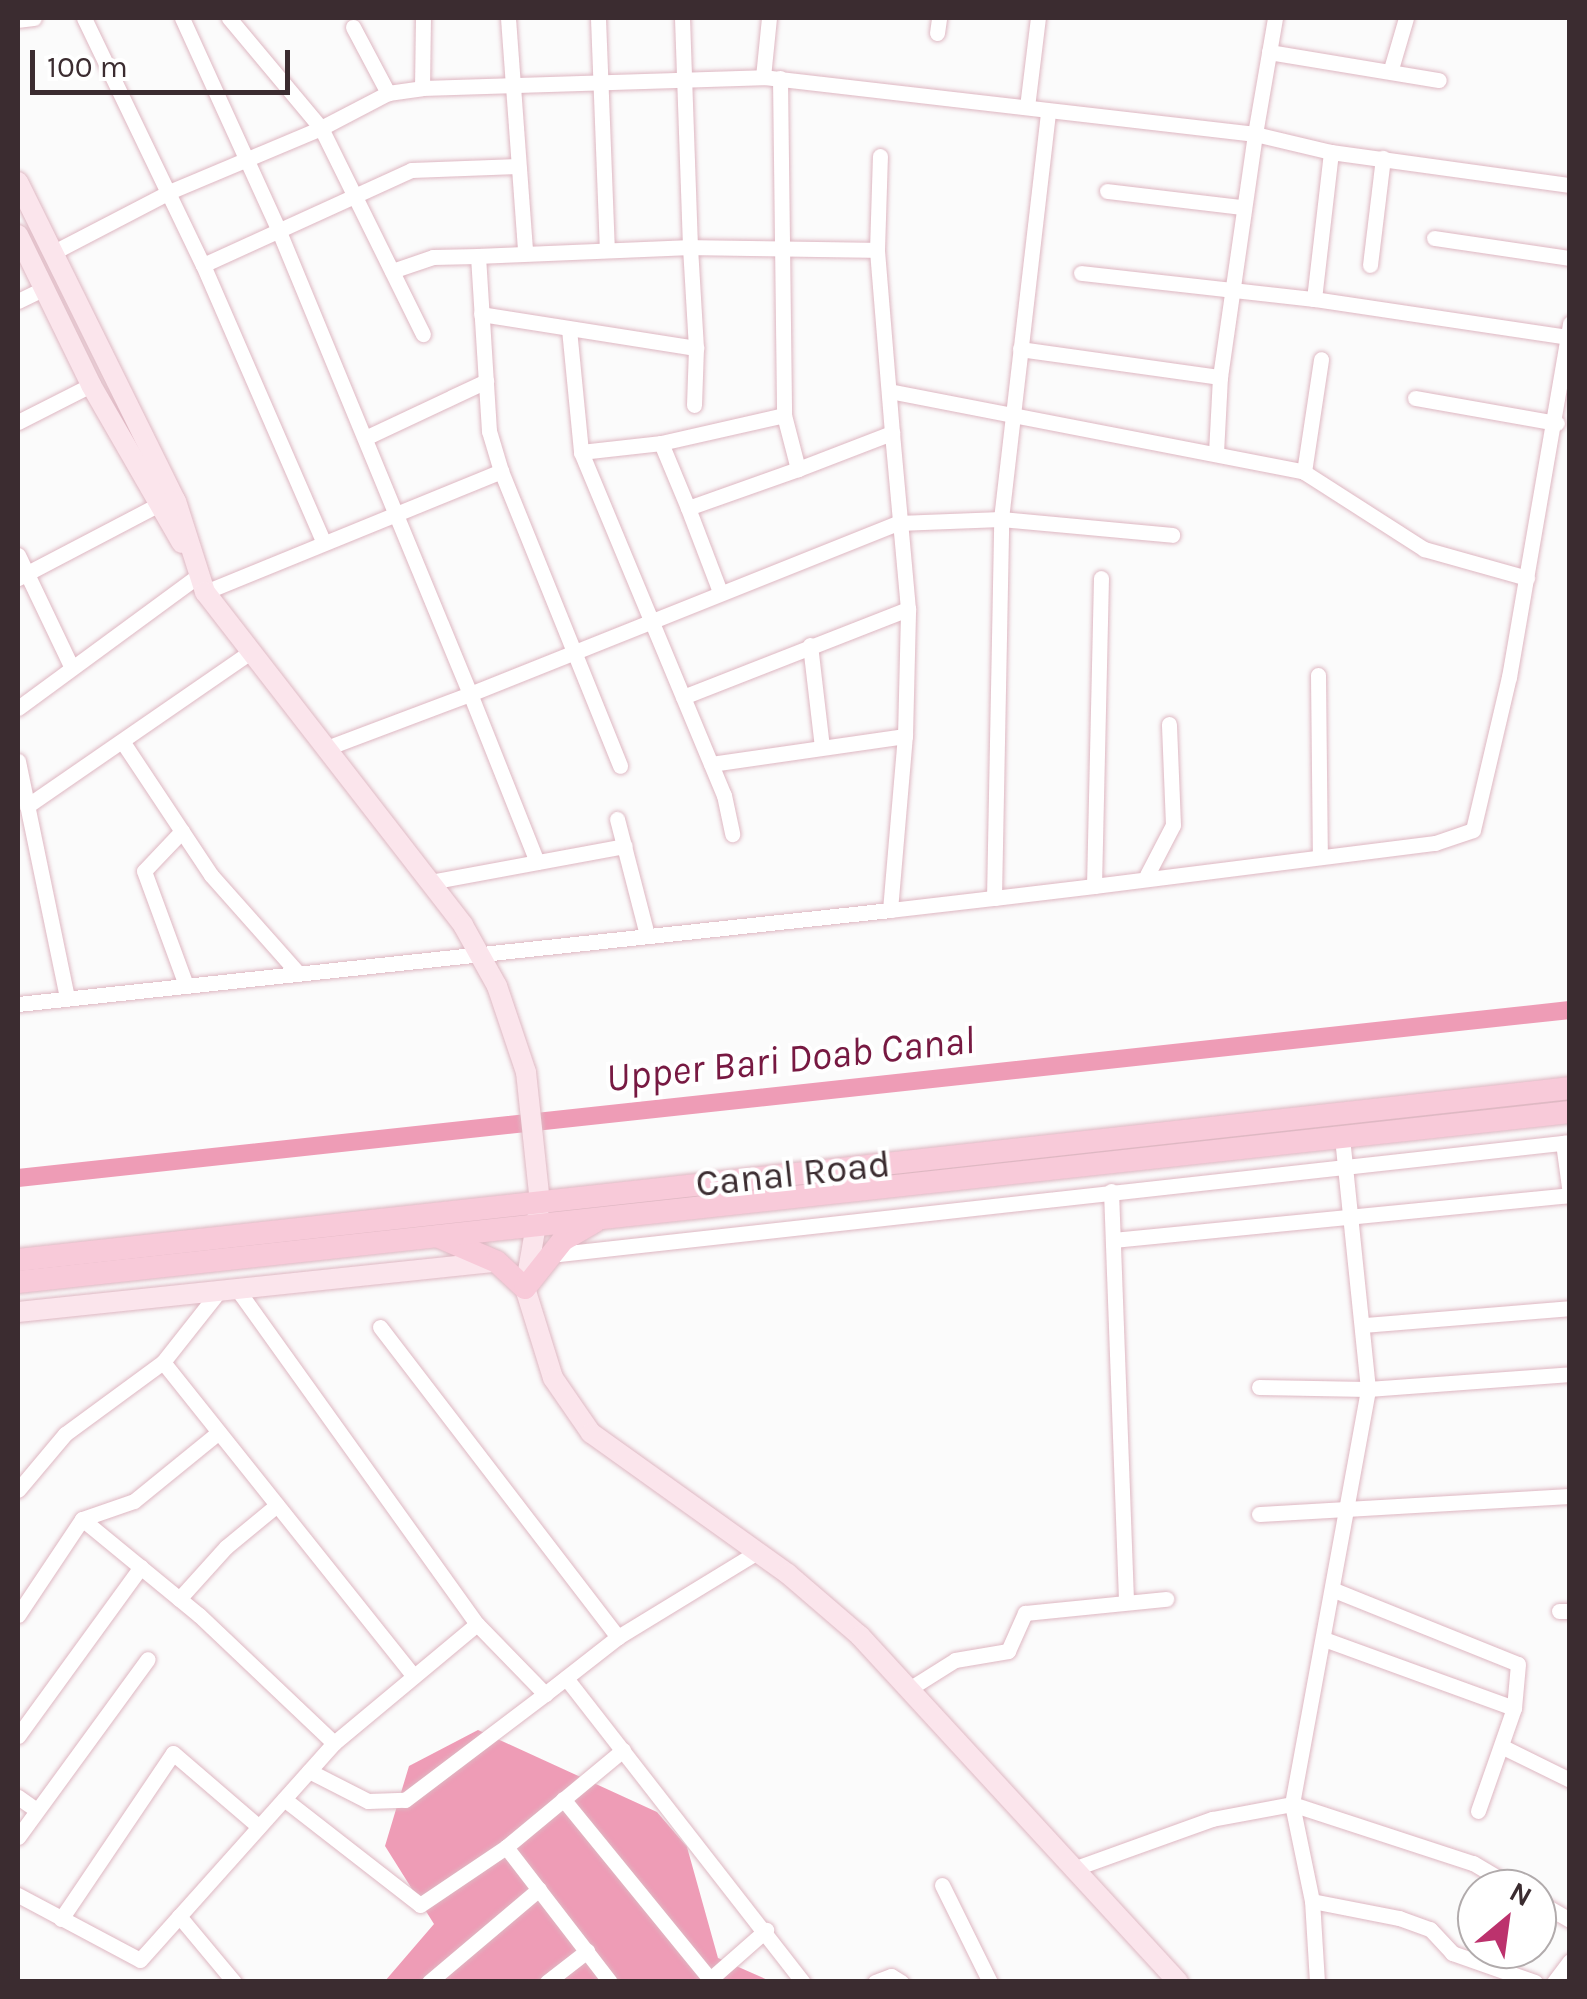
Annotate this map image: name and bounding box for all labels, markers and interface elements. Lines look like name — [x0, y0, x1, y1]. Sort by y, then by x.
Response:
scale bar — [35, 30, 295, 92]
text: 100 m — [47, 49, 128, 85]
water label: Upper Bari Doab Canal — [603, 1016, 977, 1102]
street label: Canal Road — [694, 1141, 892, 1207]
north arrow — [1457, 1869, 1557, 1969]
text: N — [1504, 1875, 1538, 1913]

